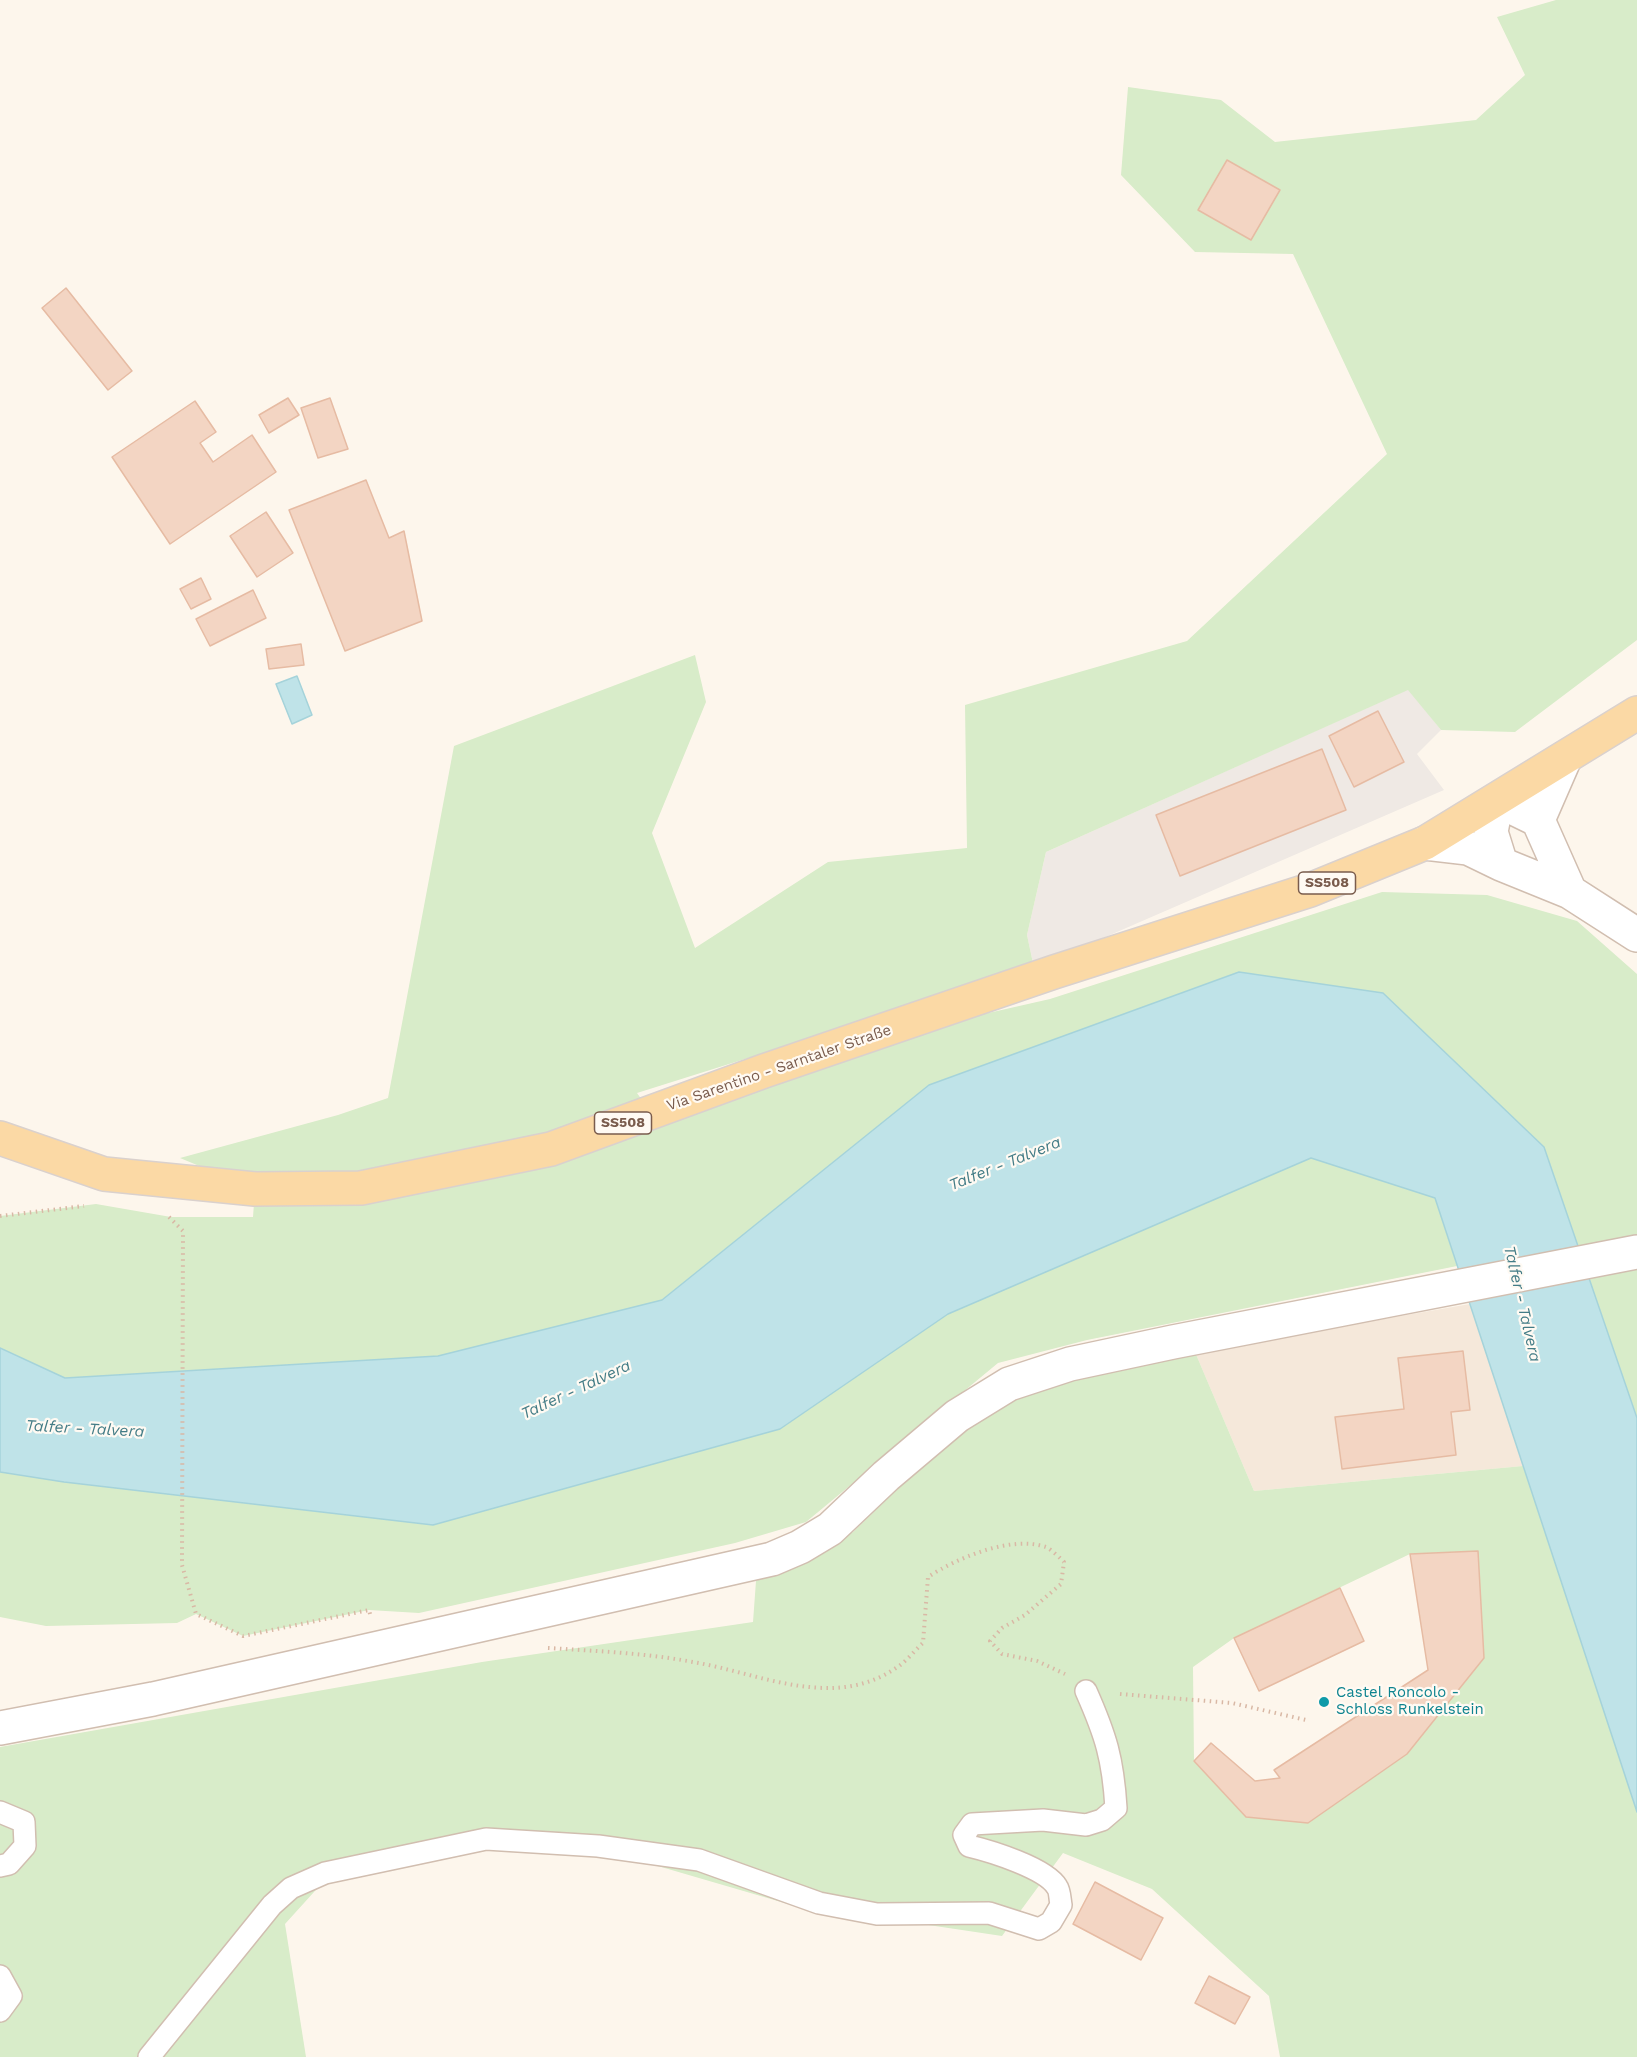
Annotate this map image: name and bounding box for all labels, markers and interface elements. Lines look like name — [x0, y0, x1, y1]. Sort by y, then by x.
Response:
road number: SS508 — [1298, 872, 1356, 894]
street label: Via Sarentino - Sarntaler Straße — [664, 1021, 894, 1115]
road number: SS508 — [594, 1112, 652, 1134]
water label: Talfer - Talvera — [946, 1133, 1064, 1195]
water label: Talfer - Talvera — [1499, 1244, 1545, 1364]
water label: Talfer - Talvera — [518, 1356, 634, 1424]
water label: Talfer - Talvera — [25, 1416, 145, 1442]
place label: Castel Roncolo - Schloss Runkelstein — [1336, 1684, 1484, 1719]
marker: Castel Roncolo - Schloss Runkelstein — [1317, 1695, 1331, 1709]

